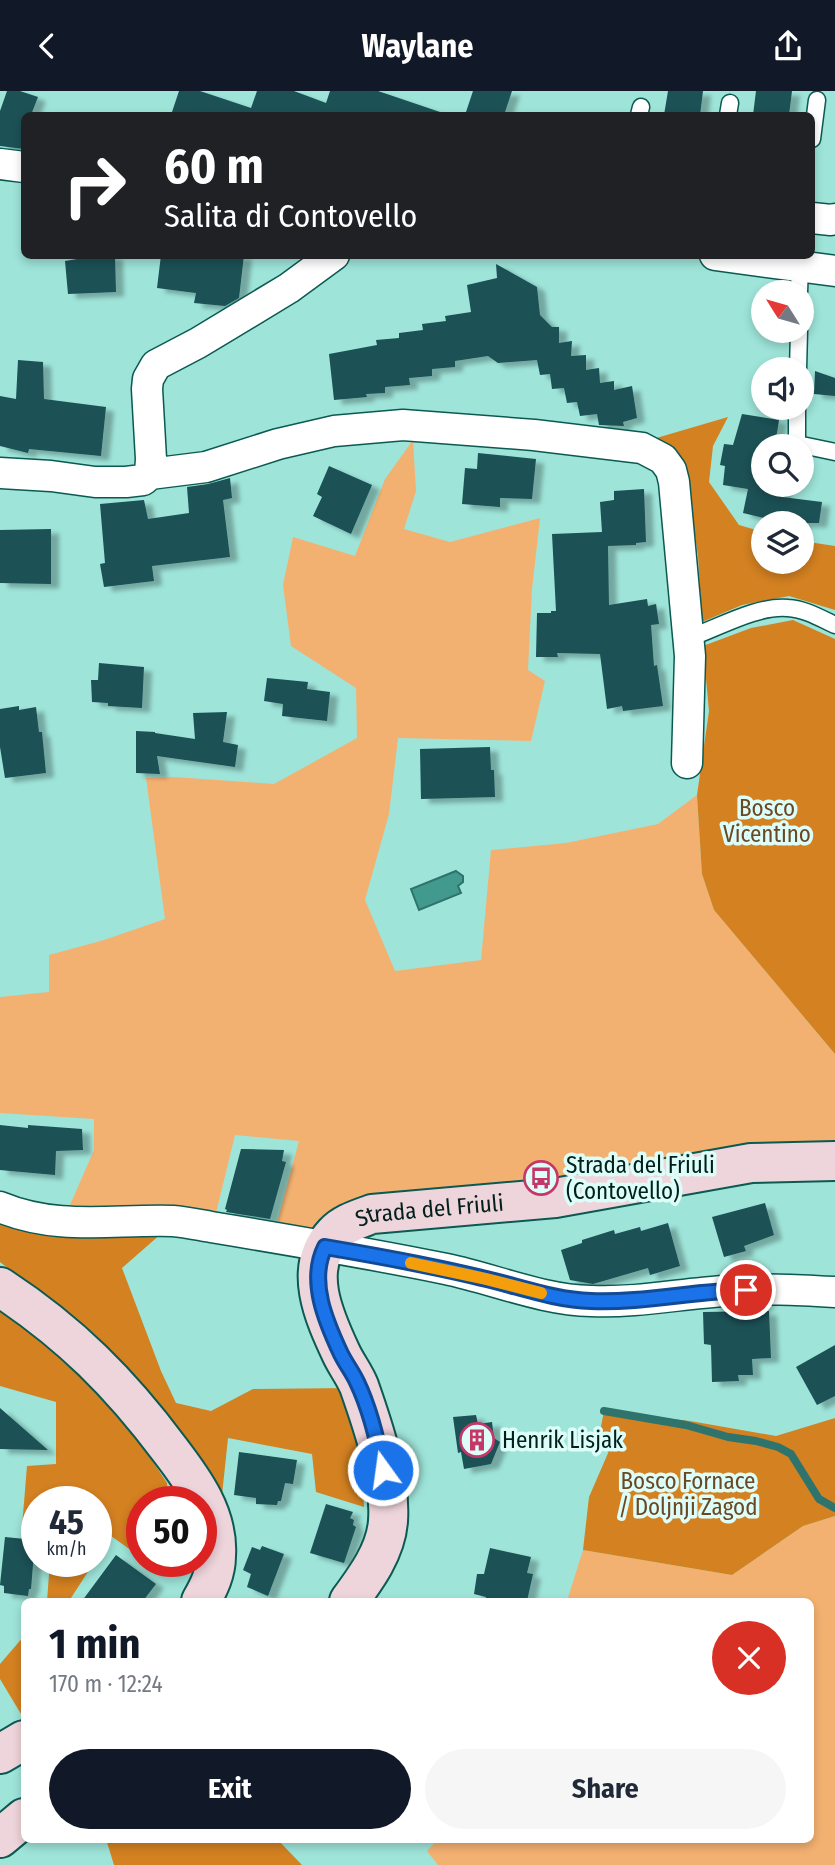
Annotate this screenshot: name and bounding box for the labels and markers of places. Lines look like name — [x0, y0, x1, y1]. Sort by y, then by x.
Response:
place label: Strada del Friuli (Contovello) — [566, 1151, 715, 1205]
bus stop icon: Strada del Friuli (Contovello) — [522, 1159, 560, 1197]
pin — [716, 1260, 776, 1320]
building icon: Henrik Lisjak — [458, 1421, 496, 1459]
place label: Henrik Lisjak — [502, 1426, 623, 1454]

